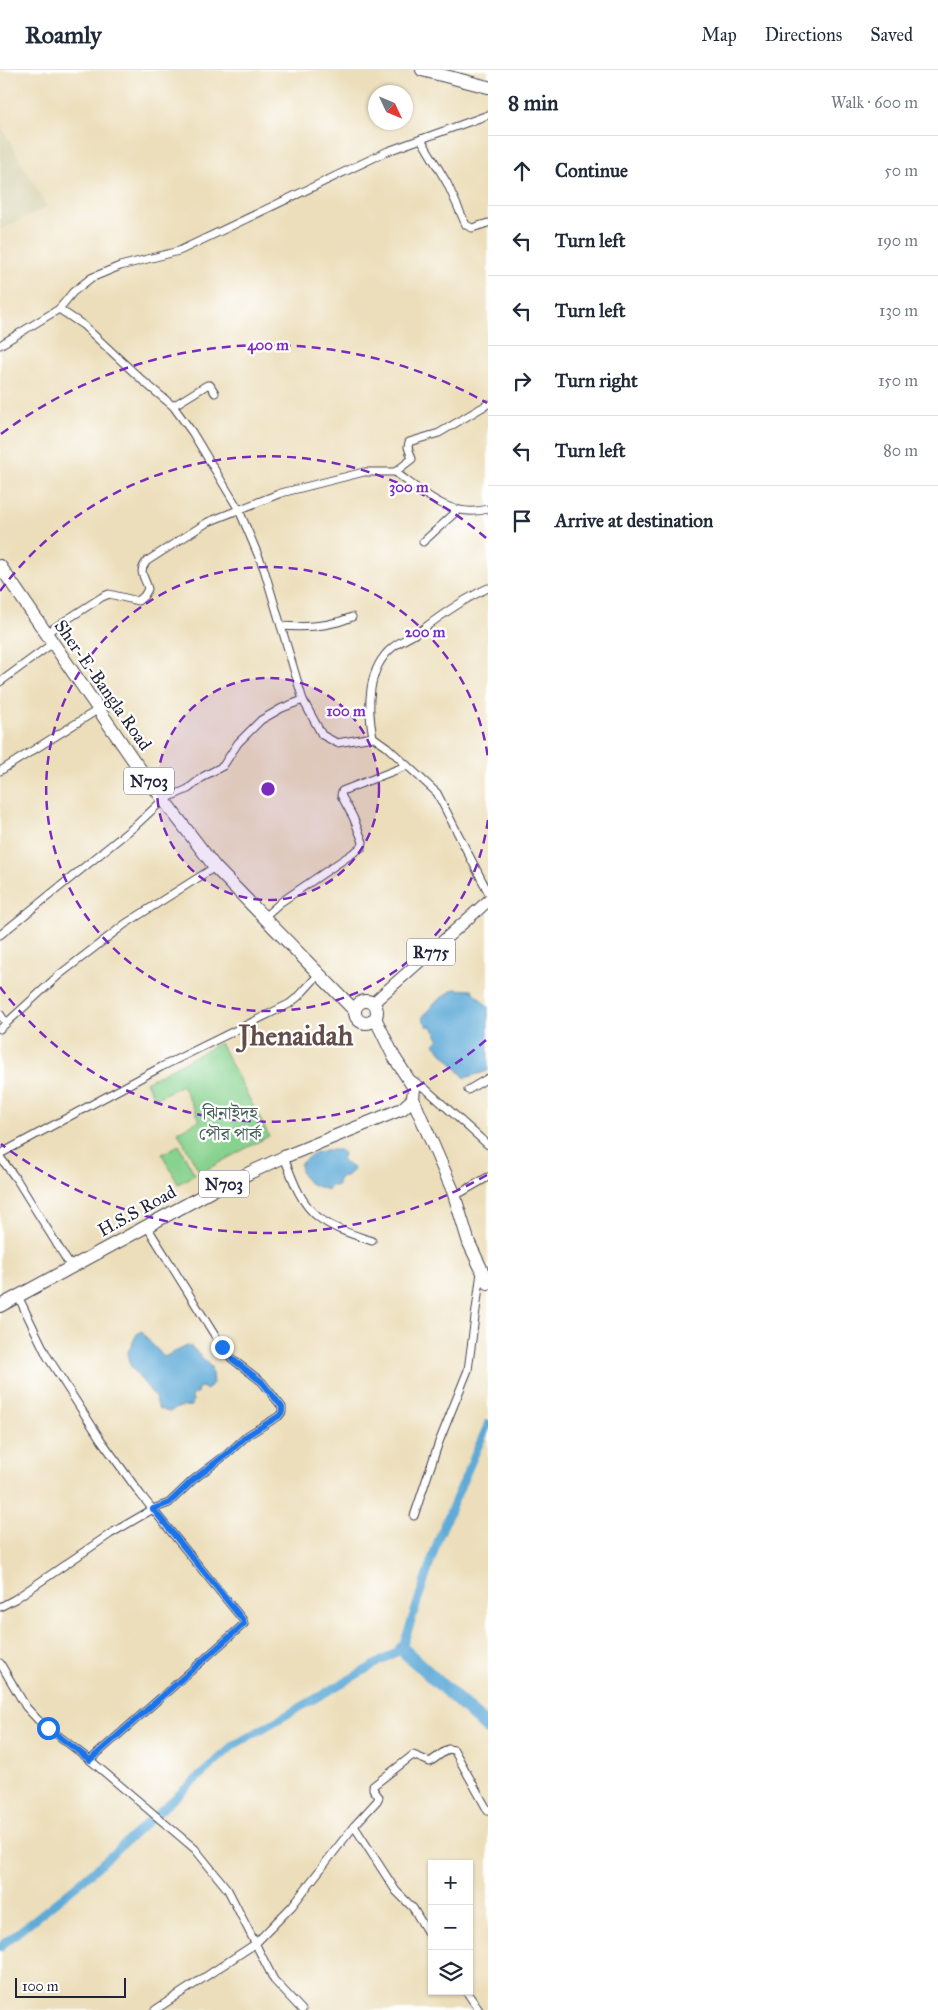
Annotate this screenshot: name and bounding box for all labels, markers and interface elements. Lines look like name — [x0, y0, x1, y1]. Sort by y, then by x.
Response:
text: Roamly — [25, 20, 102, 50]
text: Map — [701, 24, 737, 46]
text: Directions — [765, 24, 842, 46]
text: Saved — [870, 24, 913, 46]
north arrow — [368, 85, 413, 130]
text: 8 min — [508, 90, 558, 116]
text: Walk · 600 m — [831, 93, 918, 112]
icon: ahead — [508, 157, 536, 185]
text: Continue — [555, 159, 628, 182]
text: 50 m — [884, 161, 918, 180]
icon: left — [508, 227, 536, 255]
text: Turn left — [555, 229, 625, 252]
text: 190 m — [877, 231, 918, 250]
icon: left — [508, 297, 536, 325]
text: Turn left — [555, 299, 625, 322]
text: 130 m — [879, 301, 918, 320]
text: 400 m — [247, 336, 289, 355]
icon: right — [508, 367, 536, 395]
text: Turn right — [555, 369, 638, 392]
text: 150 m — [878, 371, 918, 390]
icon: left — [508, 437, 536, 465]
text: Turn left — [555, 439, 625, 462]
text: 80 m — [883, 441, 918, 460]
text: 300 m — [389, 478, 429, 497]
icon: arrive — [508, 507, 536, 535]
text: Arrive at destination — [555, 509, 713, 532]
street label: Sher-E-Bangla Road — [49, 615, 156, 755]
text: 200 m — [405, 623, 446, 641]
text: 100 m — [326, 702, 366, 720]
road number: N703 — [124, 768, 174, 794]
centre of rings — [259, 780, 277, 798]
road number: R775 — [407, 939, 455, 966]
district label: Jhenaidah — [235, 1018, 354, 1053]
park label: ঝিনাইদহ পৌর পার্ক — [198, 1102, 263, 1145]
road number: N703 — [199, 1170, 249, 1198]
street label: H.S.S Road — [94, 1181, 180, 1241]
route end — [211, 1336, 234, 1359]
route start — [37, 1717, 60, 1740]
map controls — [428, 1860, 473, 1995]
button: + — [428, 1860, 473, 1905]
button: − — [428, 1905, 473, 1950]
button: layers — [428, 1950, 473, 1995]
scale bar — [15, 1975, 126, 1998]
text: 100 m — [22, 1978, 59, 1995]

